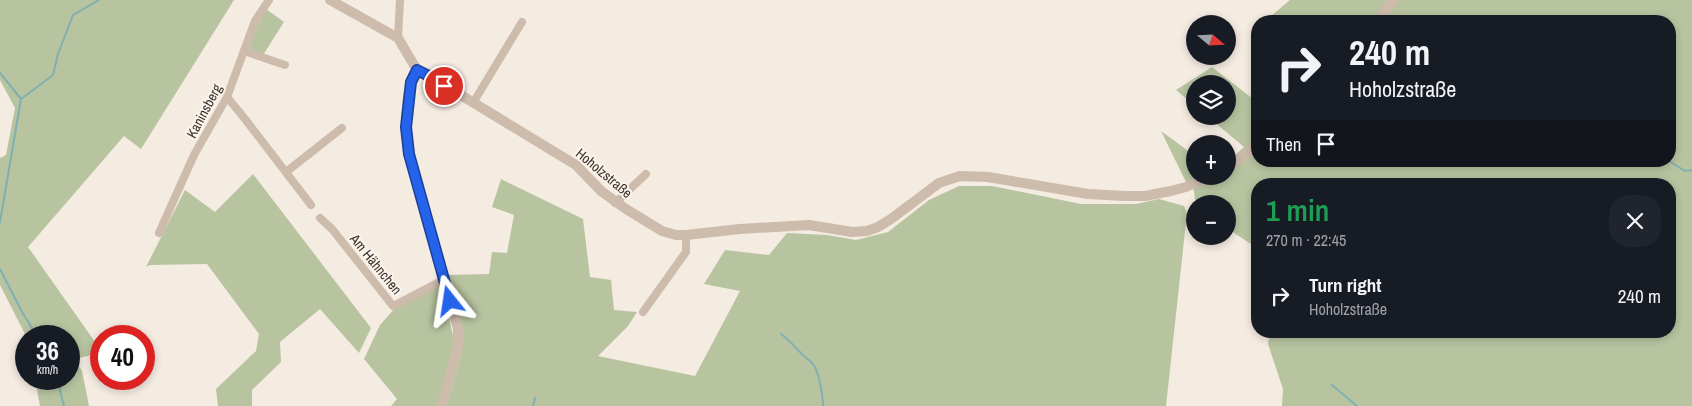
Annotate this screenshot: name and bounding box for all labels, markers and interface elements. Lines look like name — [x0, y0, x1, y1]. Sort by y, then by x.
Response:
north arrow — [1186, 15, 1236, 65]
map controls — [1186, 15, 1236, 245]
text: 240 m — [1349, 29, 1430, 76]
icon: right — [1266, 35, 1331, 100]
pin — [423, 65, 465, 107]
icon: arrive — [430, 72, 458, 100]
text: Hoholzstraße — [1349, 74, 1456, 104]
button: layers — [1186, 75, 1236, 125]
street label: Kaninsberg — [182, 80, 226, 141]
icon: arrive — [1312, 130, 1340, 158]
text: Then — [1266, 131, 1302, 157]
button: + — [1186, 135, 1236, 185]
street label: Hoholzstraße — [572, 144, 636, 202]
text: 1 min — [1266, 190, 1329, 230]
button: − — [1186, 195, 1236, 245]
button: close — [1609, 195, 1661, 247]
street label: Am Hähnchen — [345, 229, 406, 298]
text: 270 m · 22:45 — [1266, 229, 1346, 251]
text: Turn right — [1309, 272, 1381, 298]
position arrow — [423, 274, 475, 326]
icon: right — [1266, 282, 1294, 310]
text: 240 m — [1618, 283, 1661, 309]
text: Hoholzstraße — [1309, 298, 1387, 320]
speed limit sign: 40 — [90, 325, 155, 390]
text: 36 — [36, 334, 59, 368]
text: km/h — [37, 362, 58, 378]

